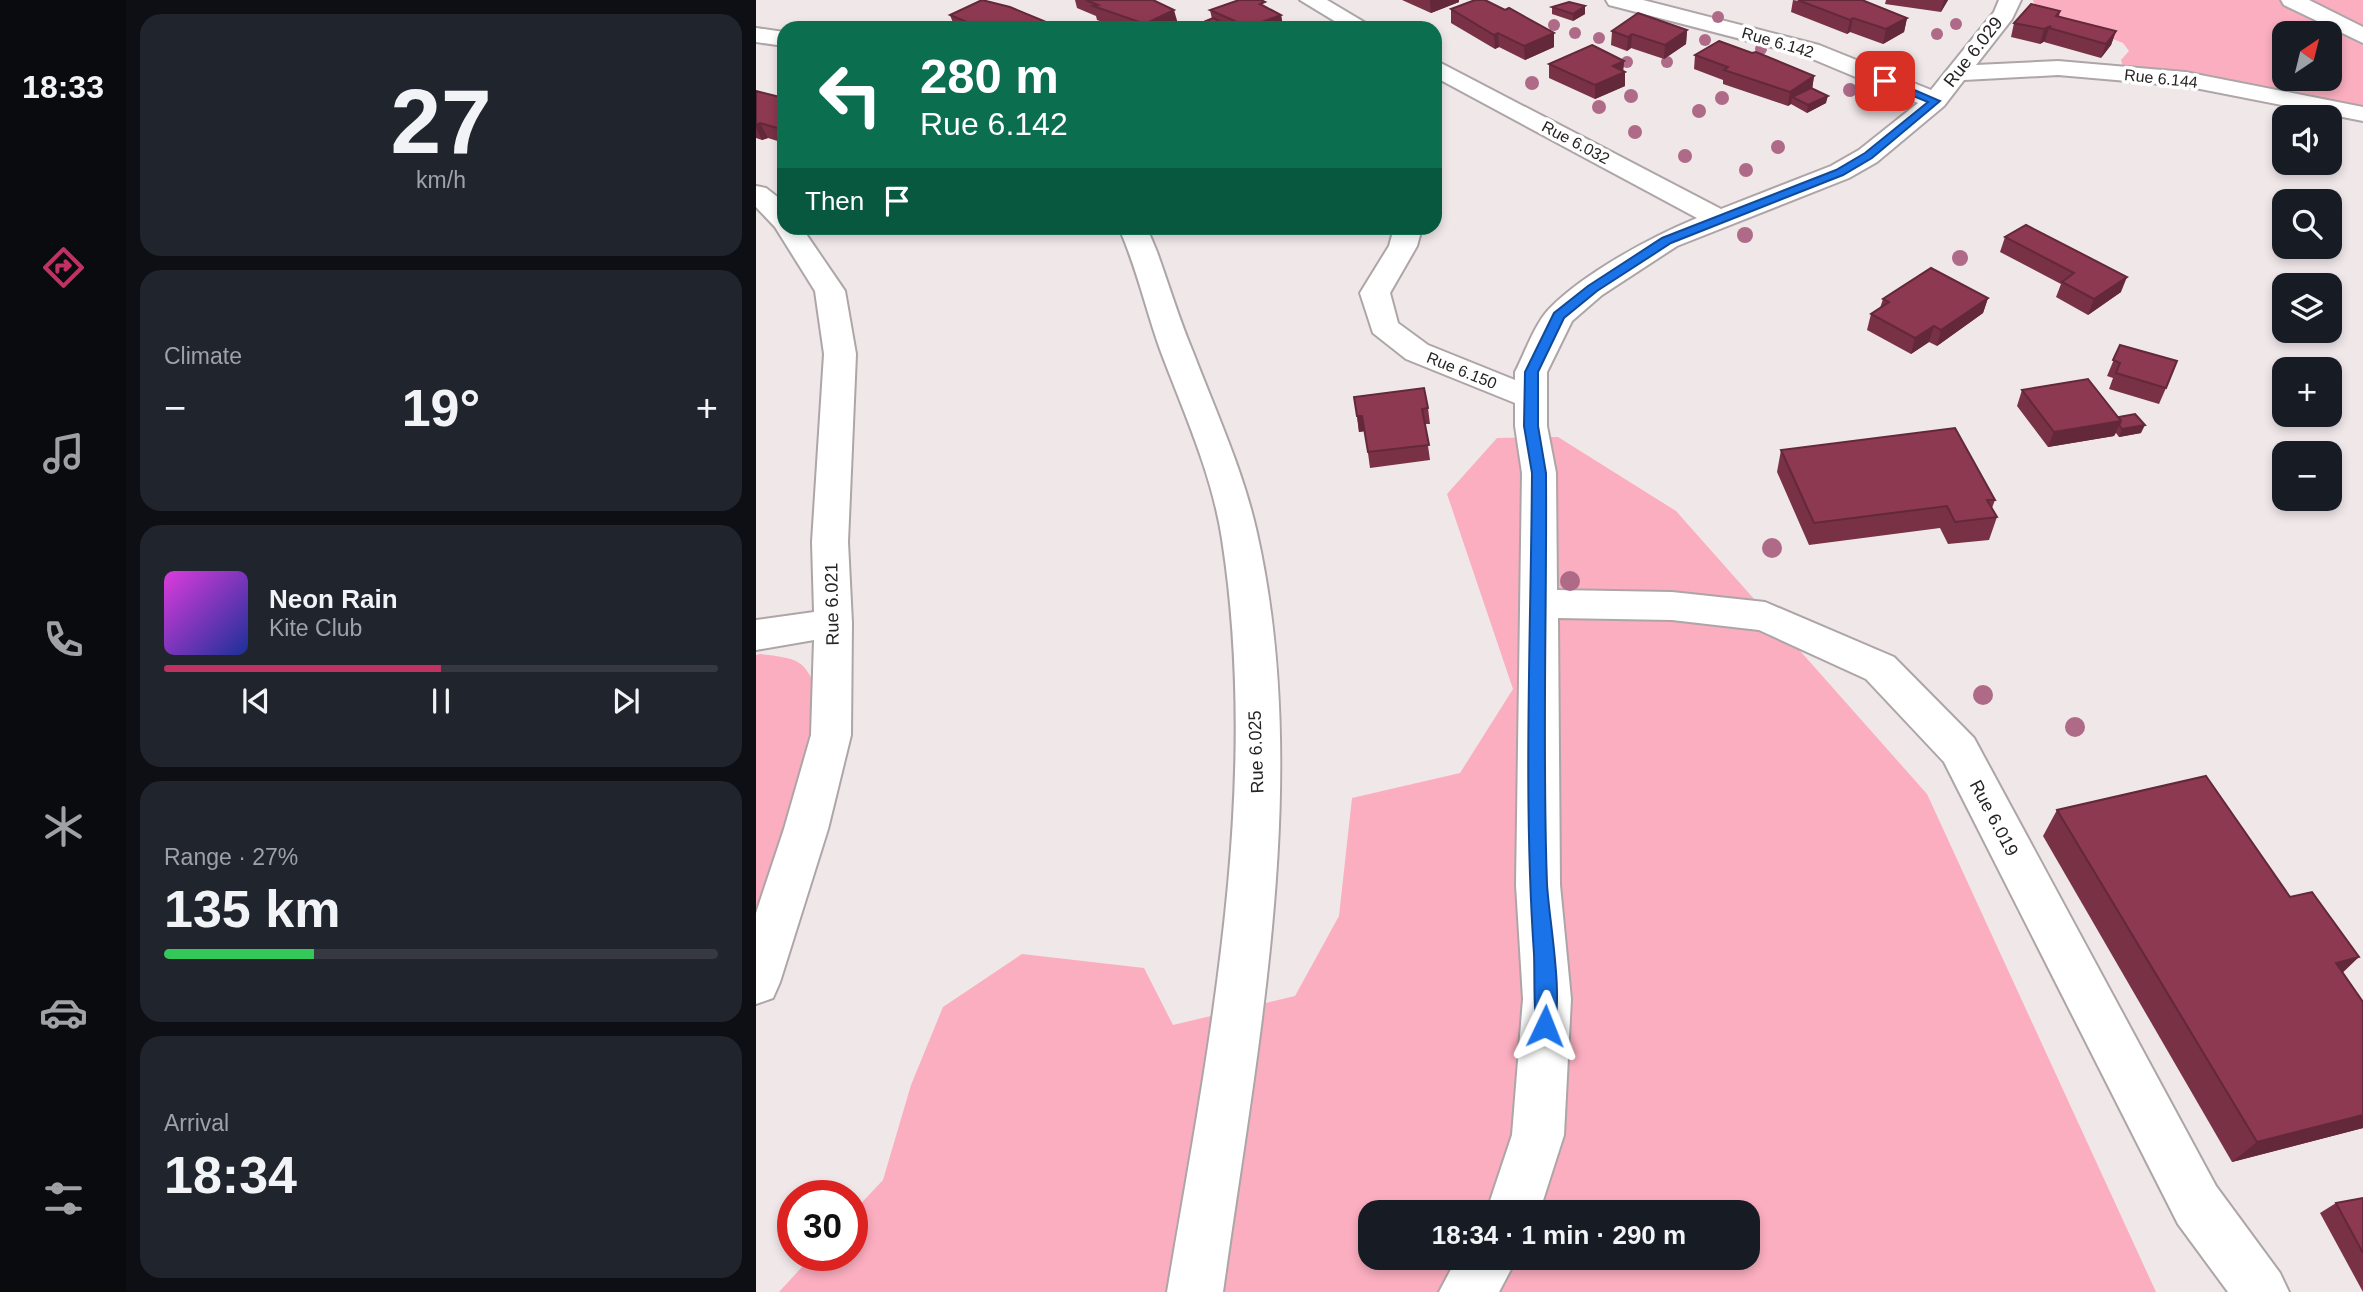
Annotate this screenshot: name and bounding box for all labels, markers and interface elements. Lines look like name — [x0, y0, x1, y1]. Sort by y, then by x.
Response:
street label: Rue 6.029 — [1940, 13, 2006, 91]
north arrow — [2272, 21, 2342, 91]
map controls — [2272, 21, 2342, 511]
street label: Rue 6.142 — [1740, 24, 1816, 61]
icon: left — [805, 49, 896, 140]
text: 280 m — [920, 49, 1059, 103]
pin — [1855, 51, 1915, 111]
icon: arrive — [1866, 62, 1904, 100]
street label: Rue 6.144 — [2123, 66, 2199, 91]
text: 18:33 — [22, 69, 104, 105]
text: 27 — [390, 71, 492, 172]
button: sound — [2272, 105, 2342, 175]
text: Rue 6.142 — [920, 106, 1068, 142]
street label: Rue 6.032 — [1539, 118, 1612, 167]
text: km/h — [416, 167, 466, 193]
icon: arrive — [878, 182, 916, 220]
text: Then — [805, 186, 864, 216]
button: search — [2272, 189, 2342, 259]
icon: directions — [39, 243, 88, 292]
button: layers — [2272, 273, 2342, 343]
text: Climate — [164, 343, 242, 369]
street label: Rue 6.150 — [1424, 349, 1499, 392]
button: + — [2272, 357, 2342, 427]
text: 19° — [402, 379, 480, 437]
text: − — [164, 387, 186, 429]
text: + — [696, 387, 718, 429]
icon: music — [39, 429, 88, 478]
button: − — [2272, 441, 2342, 511]
street label: Rue 6.021 — [821, 562, 843, 646]
text: Neon Rain — [269, 584, 398, 614]
icon: phone — [39, 615, 88, 664]
text: Kite Club — [269, 615, 362, 641]
icon: previous — [237, 682, 275, 720]
icon: pause — [422, 682, 460, 720]
icon: next — [607, 682, 645, 720]
street label: Rue 6.025 — [1245, 710, 1267, 794]
street label: Rue 6.019 — [1966, 777, 2022, 859]
icon: climate — [39, 802, 88, 851]
text: Range · 27% — [164, 844, 298, 870]
text: 135 km — [164, 880, 340, 938]
icon: car — [39, 988, 88, 1037]
position arrow — [1508, 989, 1582, 1063]
text: Arrival — [164, 1110, 229, 1136]
text: 18:34 — [164, 1146, 297, 1204]
icon: filters — [39, 1174, 88, 1223]
speed limit sign: 30 — [777, 1180, 868, 1271]
text: 18:34 · 1 min · 290 m — [1432, 1220, 1686, 1250]

